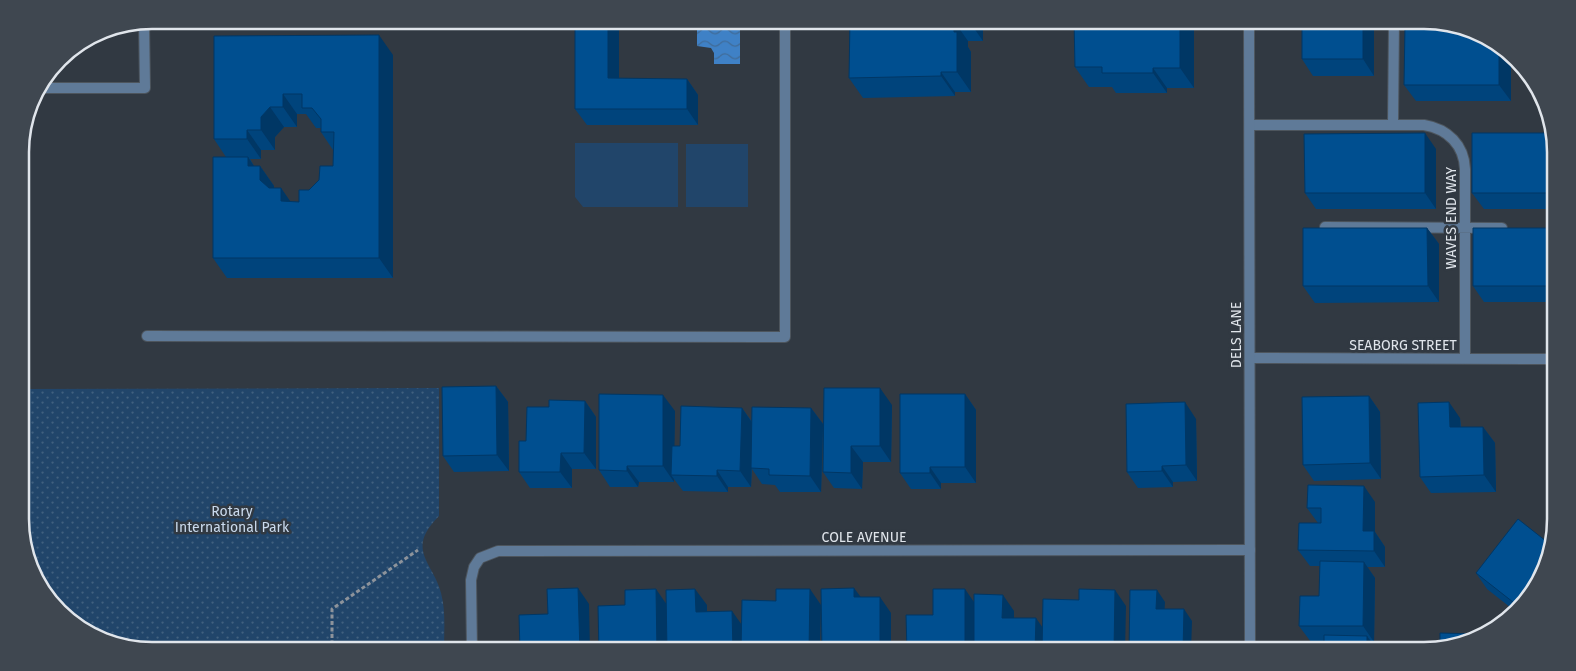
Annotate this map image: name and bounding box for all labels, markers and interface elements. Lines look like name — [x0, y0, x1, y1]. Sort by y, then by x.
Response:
street label: WAVES END WAY — [1443, 167, 1460, 269]
street label: DELS LANE — [1228, 302, 1245, 368]
street label: SEABORG STREET — [1349, 337, 1457, 354]
park label: Rotary International Park — [175, 503, 290, 536]
street label: COLE AVENUE — [822, 529, 906, 546]

